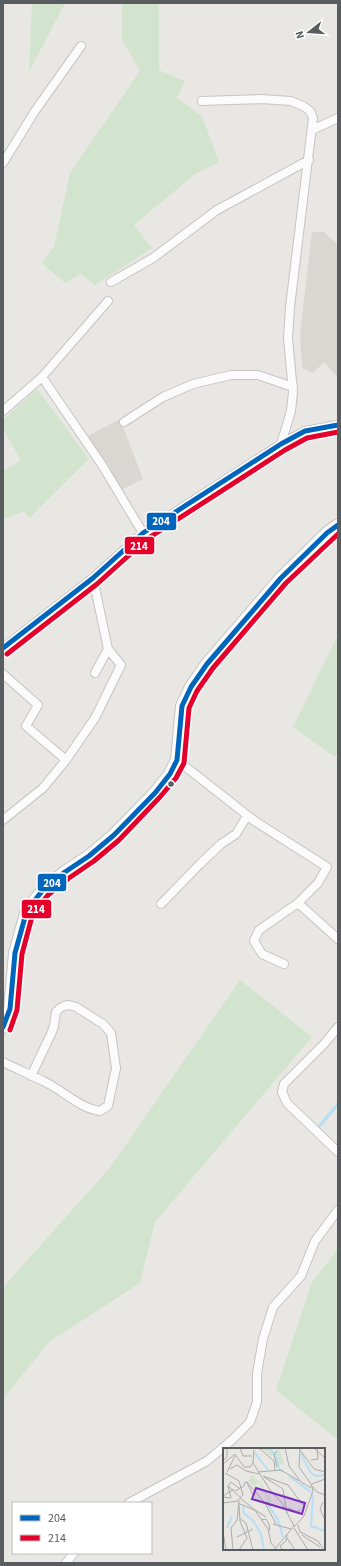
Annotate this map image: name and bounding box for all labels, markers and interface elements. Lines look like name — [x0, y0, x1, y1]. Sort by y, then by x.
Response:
north arrow — [289, 12, 329, 52]
text: N — [292, 29, 308, 40]
line badge: 204 — [146, 512, 177, 531]
text: 204 — [152, 514, 170, 529]
line badge: 214 — [124, 536, 155, 555]
text: 214 — [130, 539, 148, 554]
unlabelled marker — [166, 779, 176, 789]
line badge: 204 — [37, 873, 67, 892]
text: 204 — [43, 876, 61, 891]
line badge: 214 — [21, 899, 52, 919]
text: 214 — [27, 902, 45, 917]
inset map — [223, 1448, 325, 1550]
legend — [12, 1502, 152, 1554]
text: 204 — [48, 1510, 66, 1527]
text: 214 — [48, 1530, 66, 1547]

